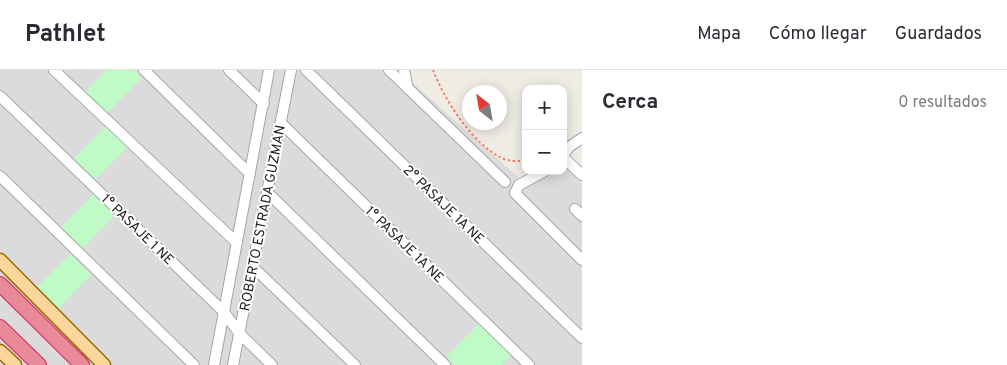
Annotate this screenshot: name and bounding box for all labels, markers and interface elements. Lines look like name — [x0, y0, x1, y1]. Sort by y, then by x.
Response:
text: Pathlet — [25, 20, 106, 50]
text: Mapa — [697, 23, 741, 46]
text: Cómo llegar — [769, 23, 867, 46]
text: Guardados — [895, 23, 982, 46]
north arrow — [462, 85, 507, 130]
map controls — [522, 85, 567, 175]
button: + — [522, 85, 567, 130]
text: Cerca — [602, 89, 658, 116]
text: 0 resultados — [898, 93, 987, 113]
street label: ROBERTO ESTRADA GUZMAN — [237, 124, 290, 313]
button: − — [522, 130, 567, 175]
street label: 2° PASAJE 1A NE — [399, 162, 487, 248]
street label: 1° PASAJE 1 NE — [97, 191, 177, 269]
street label: 1° PASAJE 1A NE — [361, 203, 447, 287]

